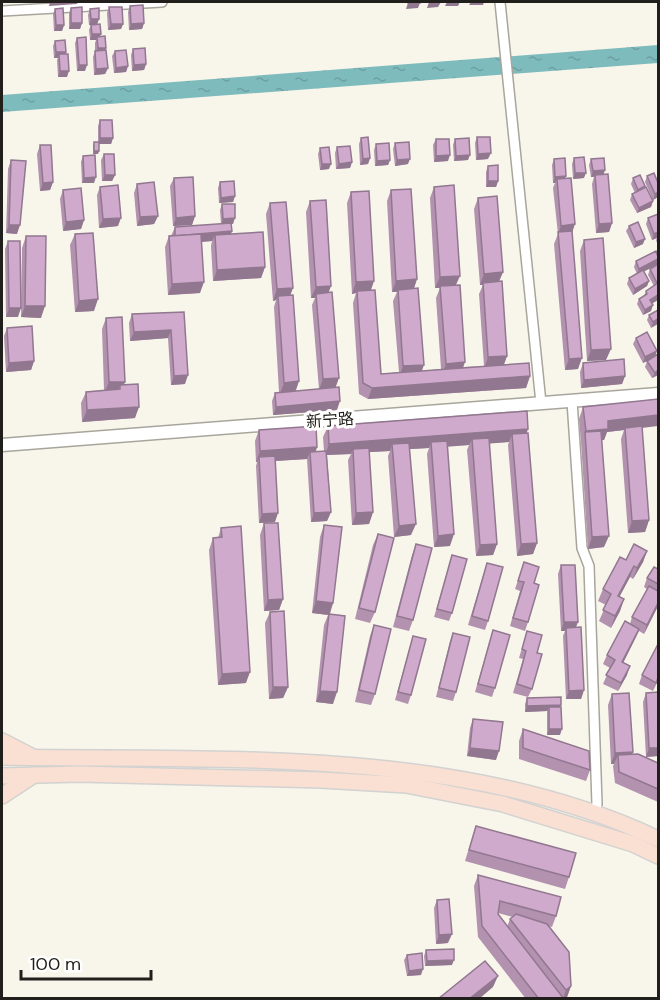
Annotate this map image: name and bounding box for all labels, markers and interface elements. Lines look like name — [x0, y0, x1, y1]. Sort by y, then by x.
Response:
street label: 新宁路 — [305, 408, 355, 432]
scale bar — [21, 943, 152, 981]
text: 100 m — [30, 952, 81, 976]

